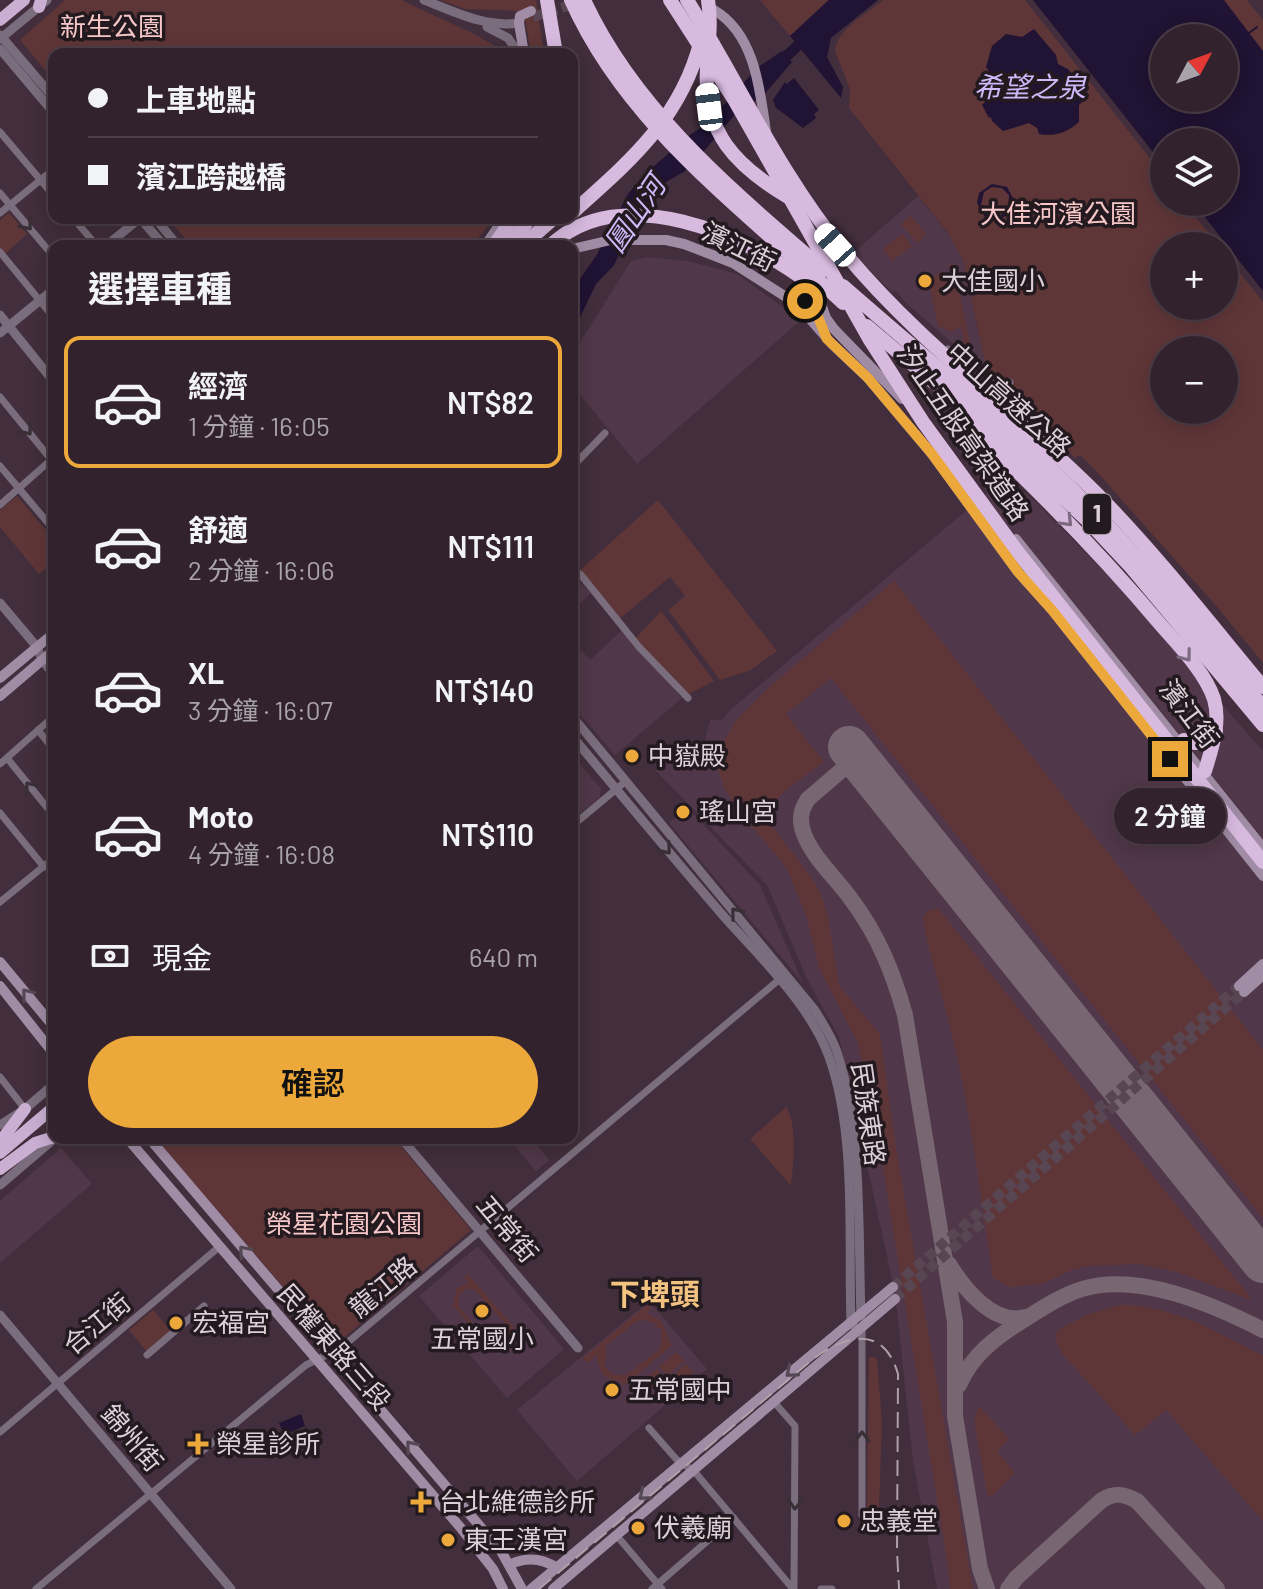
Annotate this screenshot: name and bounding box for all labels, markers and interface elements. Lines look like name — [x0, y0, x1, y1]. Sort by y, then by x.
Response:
park label: 新生公園 — [60, 10, 164, 41]
north arrow — [1150, 24, 1238, 112]
map controls — [1150, 24, 1238, 424]
water label: 希望之泉 — [974, 69, 1087, 103]
text: 上車地點 — [136, 81, 256, 117]
car — [694, 82, 724, 132]
button: layers — [1150, 128, 1238, 216]
text: 濱江跨越橋 — [136, 158, 286, 194]
water label: 圓山河 — [597, 165, 675, 258]
park label: 大佳河濱公園 — [980, 197, 1136, 228]
street label: 濱江街 — [698, 215, 782, 277]
one-way arrow — [17, 216, 32, 230]
car — [810, 219, 860, 271]
button: + — [1150, 232, 1238, 320]
place label: 大佳國小 — [941, 264, 1045, 295]
text: 選擇車種 — [88, 266, 232, 309]
marker: 大佳國小 — [916, 272, 934, 290]
route start — [787, 283, 823, 319]
street label: 中山高速公路 — [942, 335, 1078, 463]
button: − — [1150, 336, 1238, 424]
street label: 汐止五股高架道路 — [892, 338, 1037, 526]
icon: car — [92, 366, 164, 438]
text: 經濟 — [188, 367, 248, 403]
text: NT$82 — [447, 384, 534, 420]
text: 1 分鐘 · 16:05 — [188, 410, 330, 441]
one-way arrow — [17, 421, 32, 435]
road number: 1 — [1083, 494, 1111, 534]
icon: car — [92, 510, 164, 582]
text: 舒適 — [188, 511, 248, 547]
one-way arrow — [1058, 512, 1073, 526]
text: NT$111 — [447, 528, 534, 564]
text: 2 分鐘 · 16:06 — [188, 554, 334, 585]
one-way arrow — [1176, 647, 1191, 662]
icon: car — [92, 654, 164, 726]
text: XL — [188, 654, 224, 690]
text: NT$140 — [434, 672, 534, 708]
street label: 濱江街 — [1154, 673, 1226, 754]
text: 3 分鐘 · 16:07 — [188, 694, 333, 725]
place label: 中嶽殿 — [648, 739, 726, 770]
route end — [1152, 741, 1188, 777]
marker: 中嶽殿 — [623, 747, 641, 765]
one-way arrow — [26, 781, 40, 796]
callout: 2 分鐘 — [1114, 787, 1226, 843]
place label: 瑤山宮 — [699, 795, 777, 826]
icon: car — [92, 798, 164, 870]
text: Moto — [188, 798, 254, 834]
text: 2 分鐘 — [1134, 800, 1206, 831]
marker: 瑤山宮 — [674, 803, 692, 821]
text: NT$110 — [441, 816, 534, 852]
text: 4 分鐘 · 16:08 — [188, 838, 335, 869]
one-way arrow — [656, 839, 671, 854]
one-way arrow — [732, 908, 746, 923]
icon: cash — [88, 934, 132, 978]
text: 現金 — [152, 939, 212, 975]
text: 640 m — [469, 941, 538, 972]
one-way arrow — [22, 989, 37, 1004]
button: 確認 — [88, 1036, 538, 1128]
street label: 民族東路 — [847, 1060, 892, 1167]
street label: 五常街 — [471, 1188, 545, 1268]
park label: 榮星花園公園 — [266, 1207, 422, 1238]
one-way arrow — [239, 1246, 254, 1260]
street label: 龍江路 — [342, 1249, 422, 1323]
district label: 下埤頭 — [610, 1275, 700, 1311]
street label: 民權東路三段 — [272, 1277, 398, 1415]
street label: 合江街 — [56, 1286, 136, 1360]
marker: 五常國小 — [473, 1302, 491, 1320]
place label: 宏福宮 — [192, 1306, 270, 1337]
marker: 宏福宮 — [167, 1314, 185, 1332]
place label: 五常國小 — [430, 1322, 534, 1353]
one-way arrow — [785, 1362, 800, 1377]
place label: 五常國中 — [628, 1373, 732, 1404]
marker: 五常國中 — [603, 1381, 621, 1399]
street label: 錦州街 — [96, 1397, 170, 1477]
place label: 榮星診所 — [216, 1427, 320, 1458]
one-way arrow — [853, 1430, 871, 1443]
marker: 榮星診所 — [187, 1433, 209, 1455]
one-way arrow — [406, 1440, 421, 1455]
place label: 台北維德診所 — [439, 1485, 595, 1516]
one-way arrow — [639, 1485, 654, 1499]
marker: 台北維德診所 — [410, 1491, 432, 1513]
one-way arrow — [787, 1498, 804, 1511]
place label: 忠義堂 — [860, 1504, 938, 1535]
place label: 伏羲廟 — [654, 1511, 732, 1542]
marker: 忠義堂 — [835, 1512, 853, 1530]
marker: 伏羲廟 — [629, 1519, 647, 1537]
place label: 東王漢宮 — [464, 1523, 568, 1554]
marker: 東王漢宮 — [439, 1531, 457, 1549]

